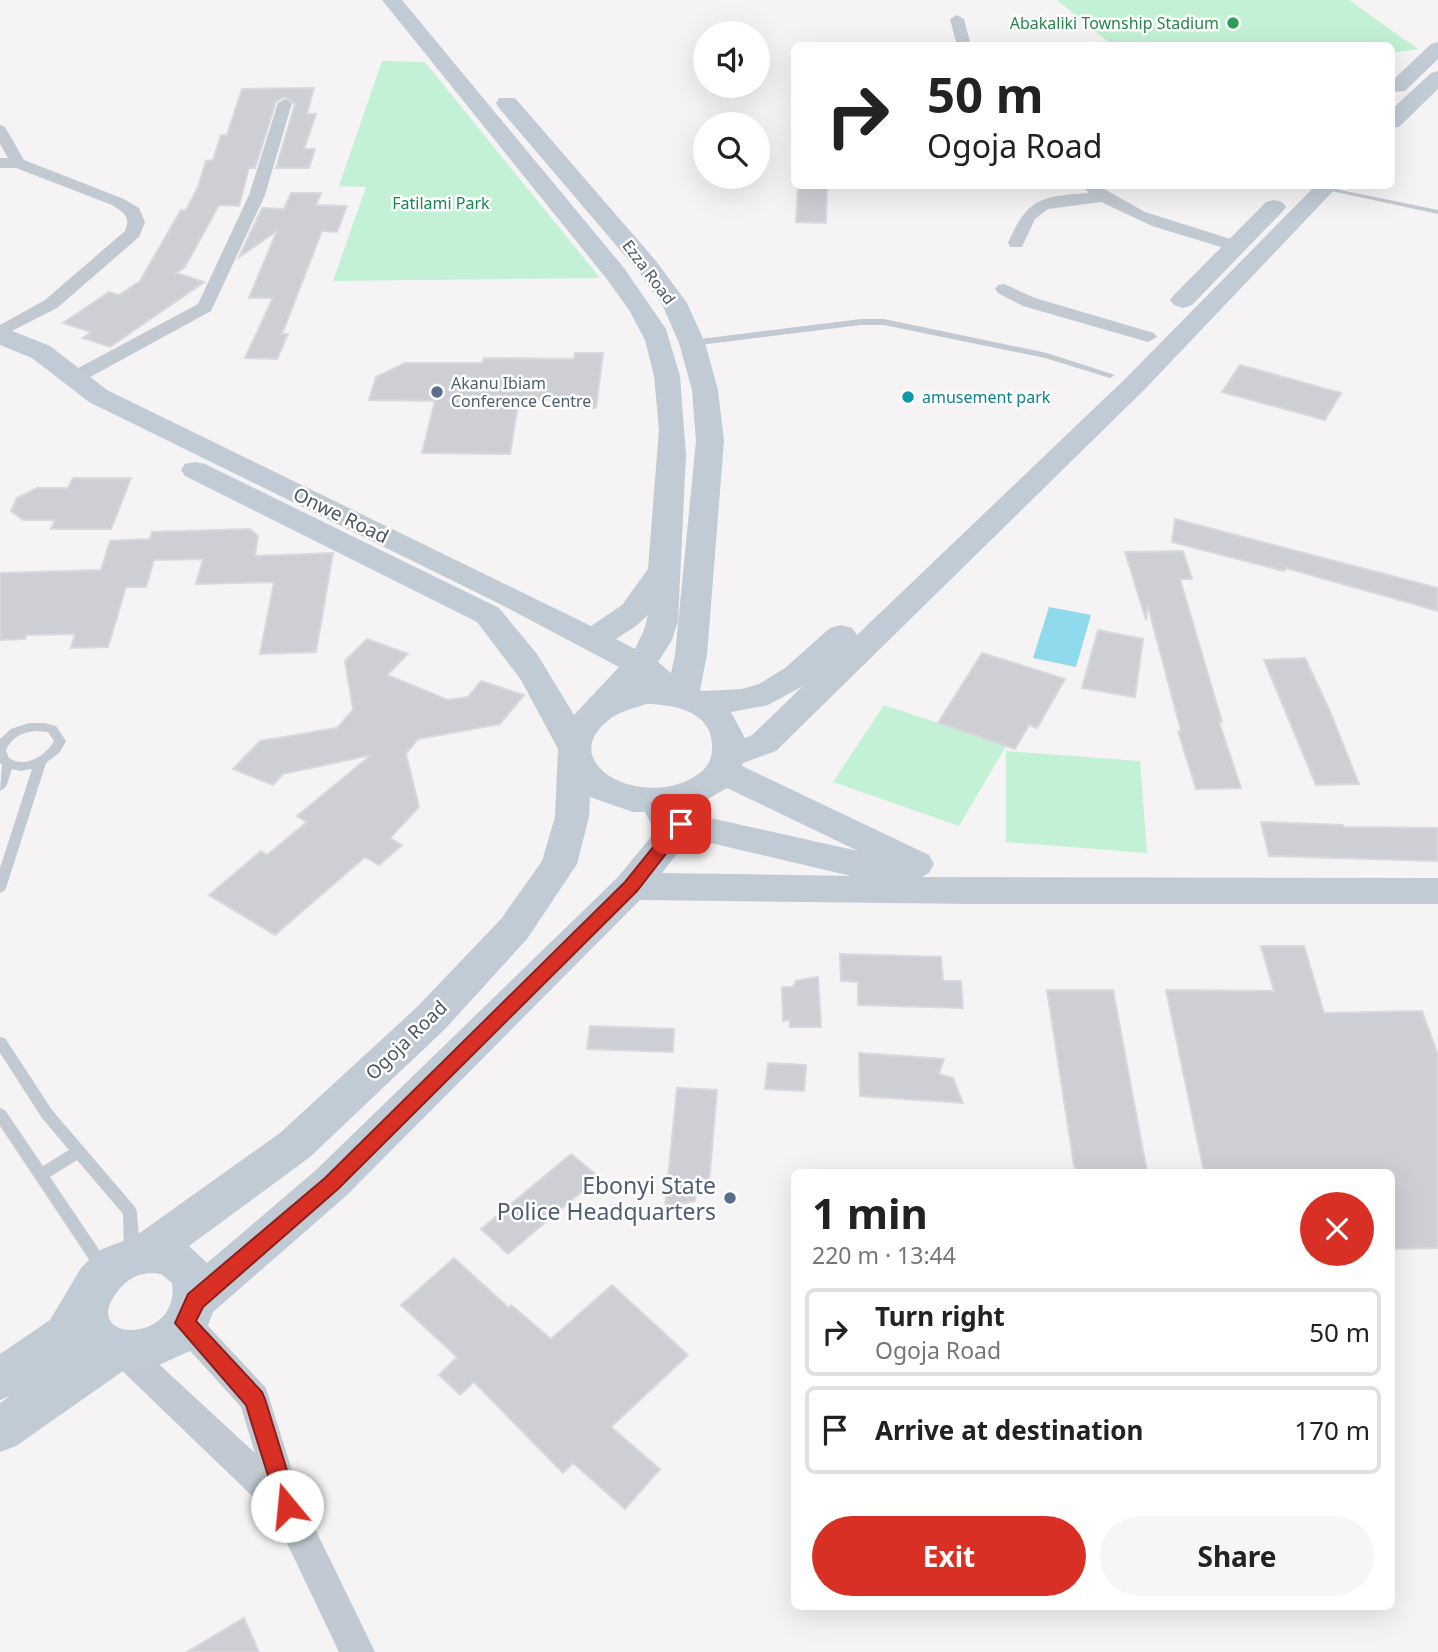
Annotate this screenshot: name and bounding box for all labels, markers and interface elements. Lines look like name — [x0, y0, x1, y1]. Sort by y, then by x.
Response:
place label: Abakaliki Township Stadium — [1010, 12, 1219, 34]
marker: Abakaliki Township Stadium — [1225, 15, 1241, 31]
map controls — [693, 21, 770, 189]
button: sound — [693, 21, 770, 98]
text: 50 m — [927, 61, 1044, 127]
icon: right — [812, 70, 903, 161]
button: search — [693, 112, 770, 189]
text: Ogoja Road — [927, 124, 1102, 167]
park label: Fatilami Park — [392, 192, 490, 214]
street label: Ezza Road — [617, 235, 681, 309]
place label: Akanu Ibiam Conference Centre — [451, 372, 591, 412]
marker: Akanu Ibiam Conference Centre — [429, 384, 445, 400]
place label: amusement park — [922, 386, 1051, 408]
marker: amusement park — [900, 389, 916, 405]
street label: Onwe Road — [289, 481, 393, 549]
pin — [651, 794, 711, 854]
icon: arrive — [662, 805, 700, 843]
street label: Ogoja Road — [359, 994, 453, 1086]
place label: Ebonyi State Police Headquarters — [497, 1169, 716, 1227]
text: 1 min — [812, 1184, 928, 1241]
marker: Ebonyi State Police Headquarters — [722, 1190, 738, 1206]
button: close — [1300, 1192, 1374, 1266]
text: 220 m · 13:44 — [812, 1239, 956, 1271]
text: Turn right — [875, 1298, 1005, 1334]
icon: right — [816, 1313, 854, 1351]
text: 50 m — [1309, 1314, 1370, 1350]
text: Ogoja Road — [875, 1334, 1001, 1366]
icon: arrive — [816, 1411, 854, 1449]
text: Arrive at destination — [875, 1412, 1144, 1448]
text: 170 m — [1294, 1412, 1370, 1448]
position arrow — [250, 1469, 324, 1543]
button: Exit — [812, 1516, 1086, 1596]
button: Share — [1100, 1516, 1374, 1596]

